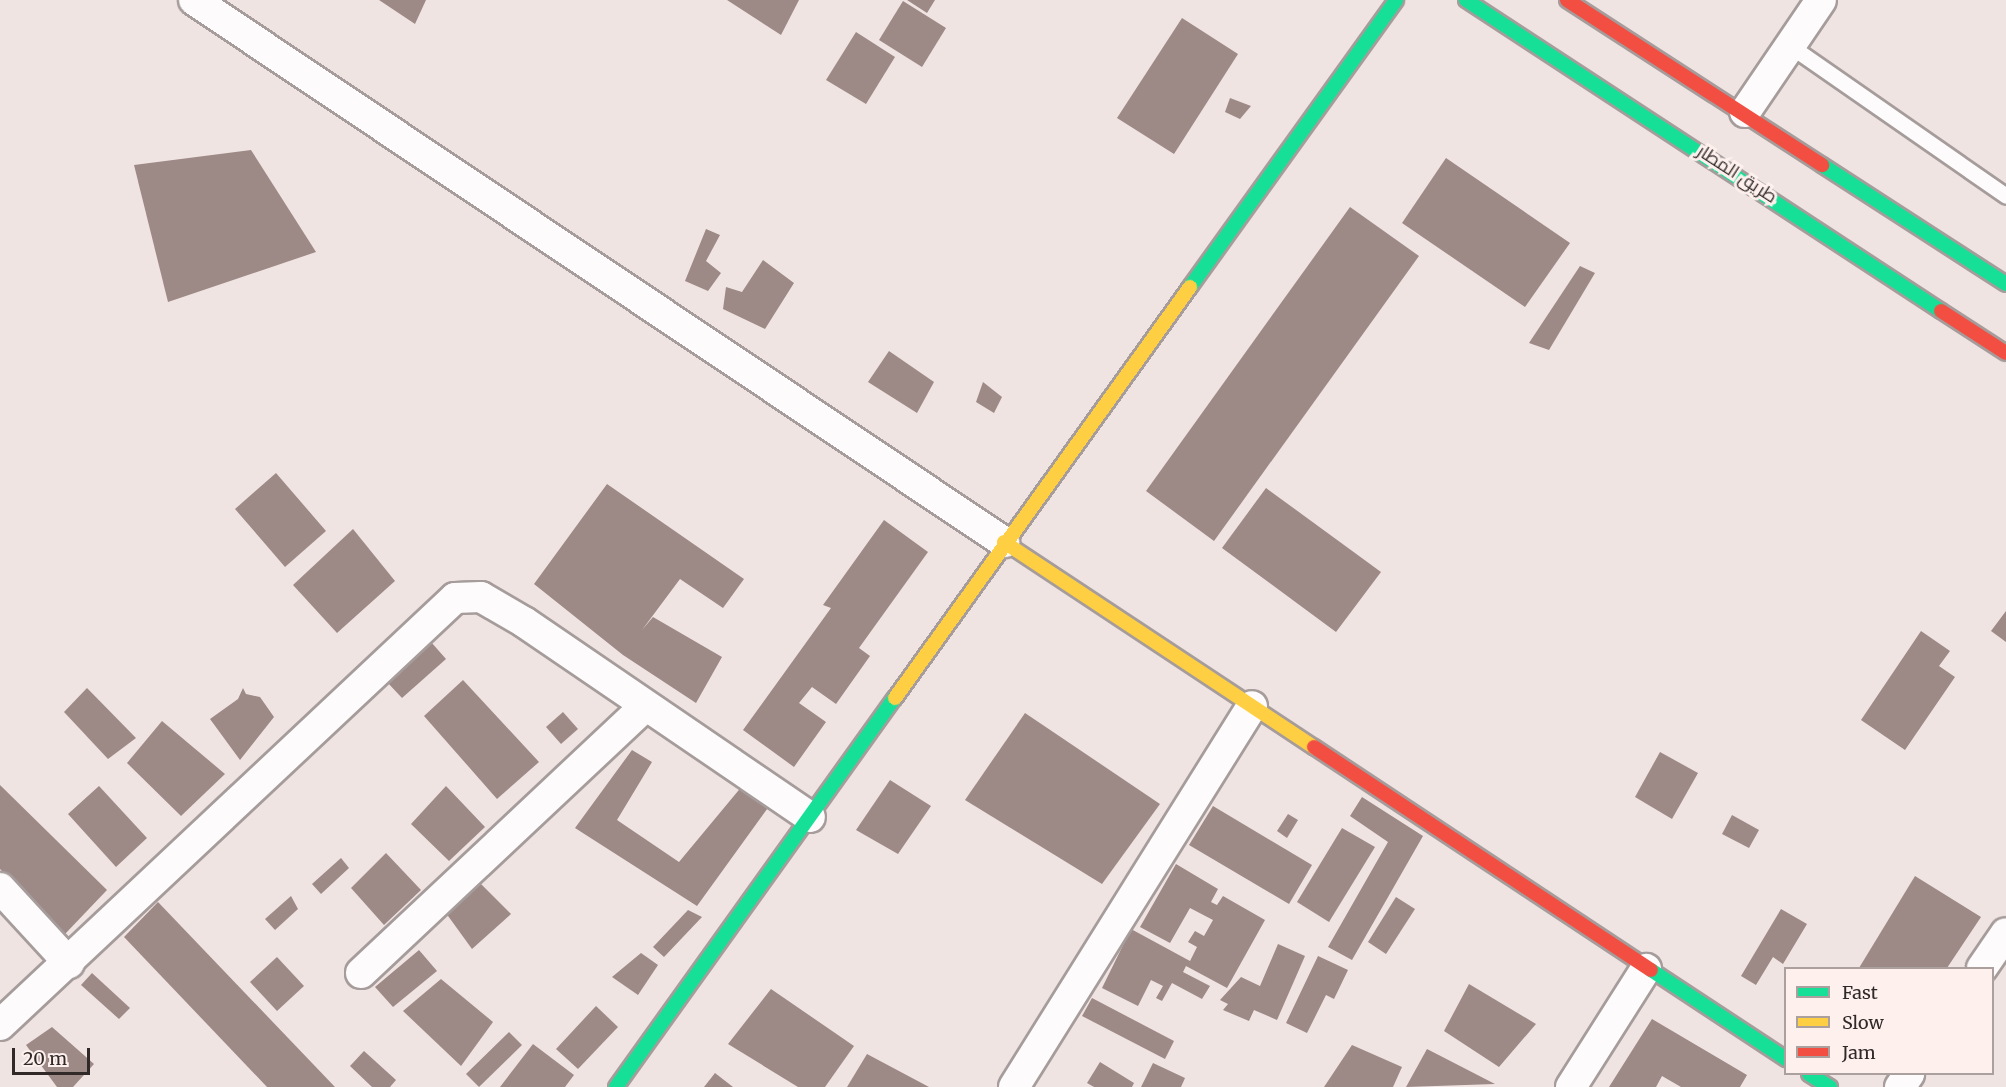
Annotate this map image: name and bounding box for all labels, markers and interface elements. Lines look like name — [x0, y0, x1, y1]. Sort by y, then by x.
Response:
street label: طريق المطار — [1693, 140, 1781, 208]
legend — [1784, 967, 1994, 1075]
text: Fast — [1842, 981, 1878, 1004]
text: Slow — [1842, 1011, 1884, 1034]
scale bar — [15, 1036, 93, 1074]
text: Jam — [1842, 1041, 1876, 1064]
text: 20 m — [23, 1047, 67, 1070]

